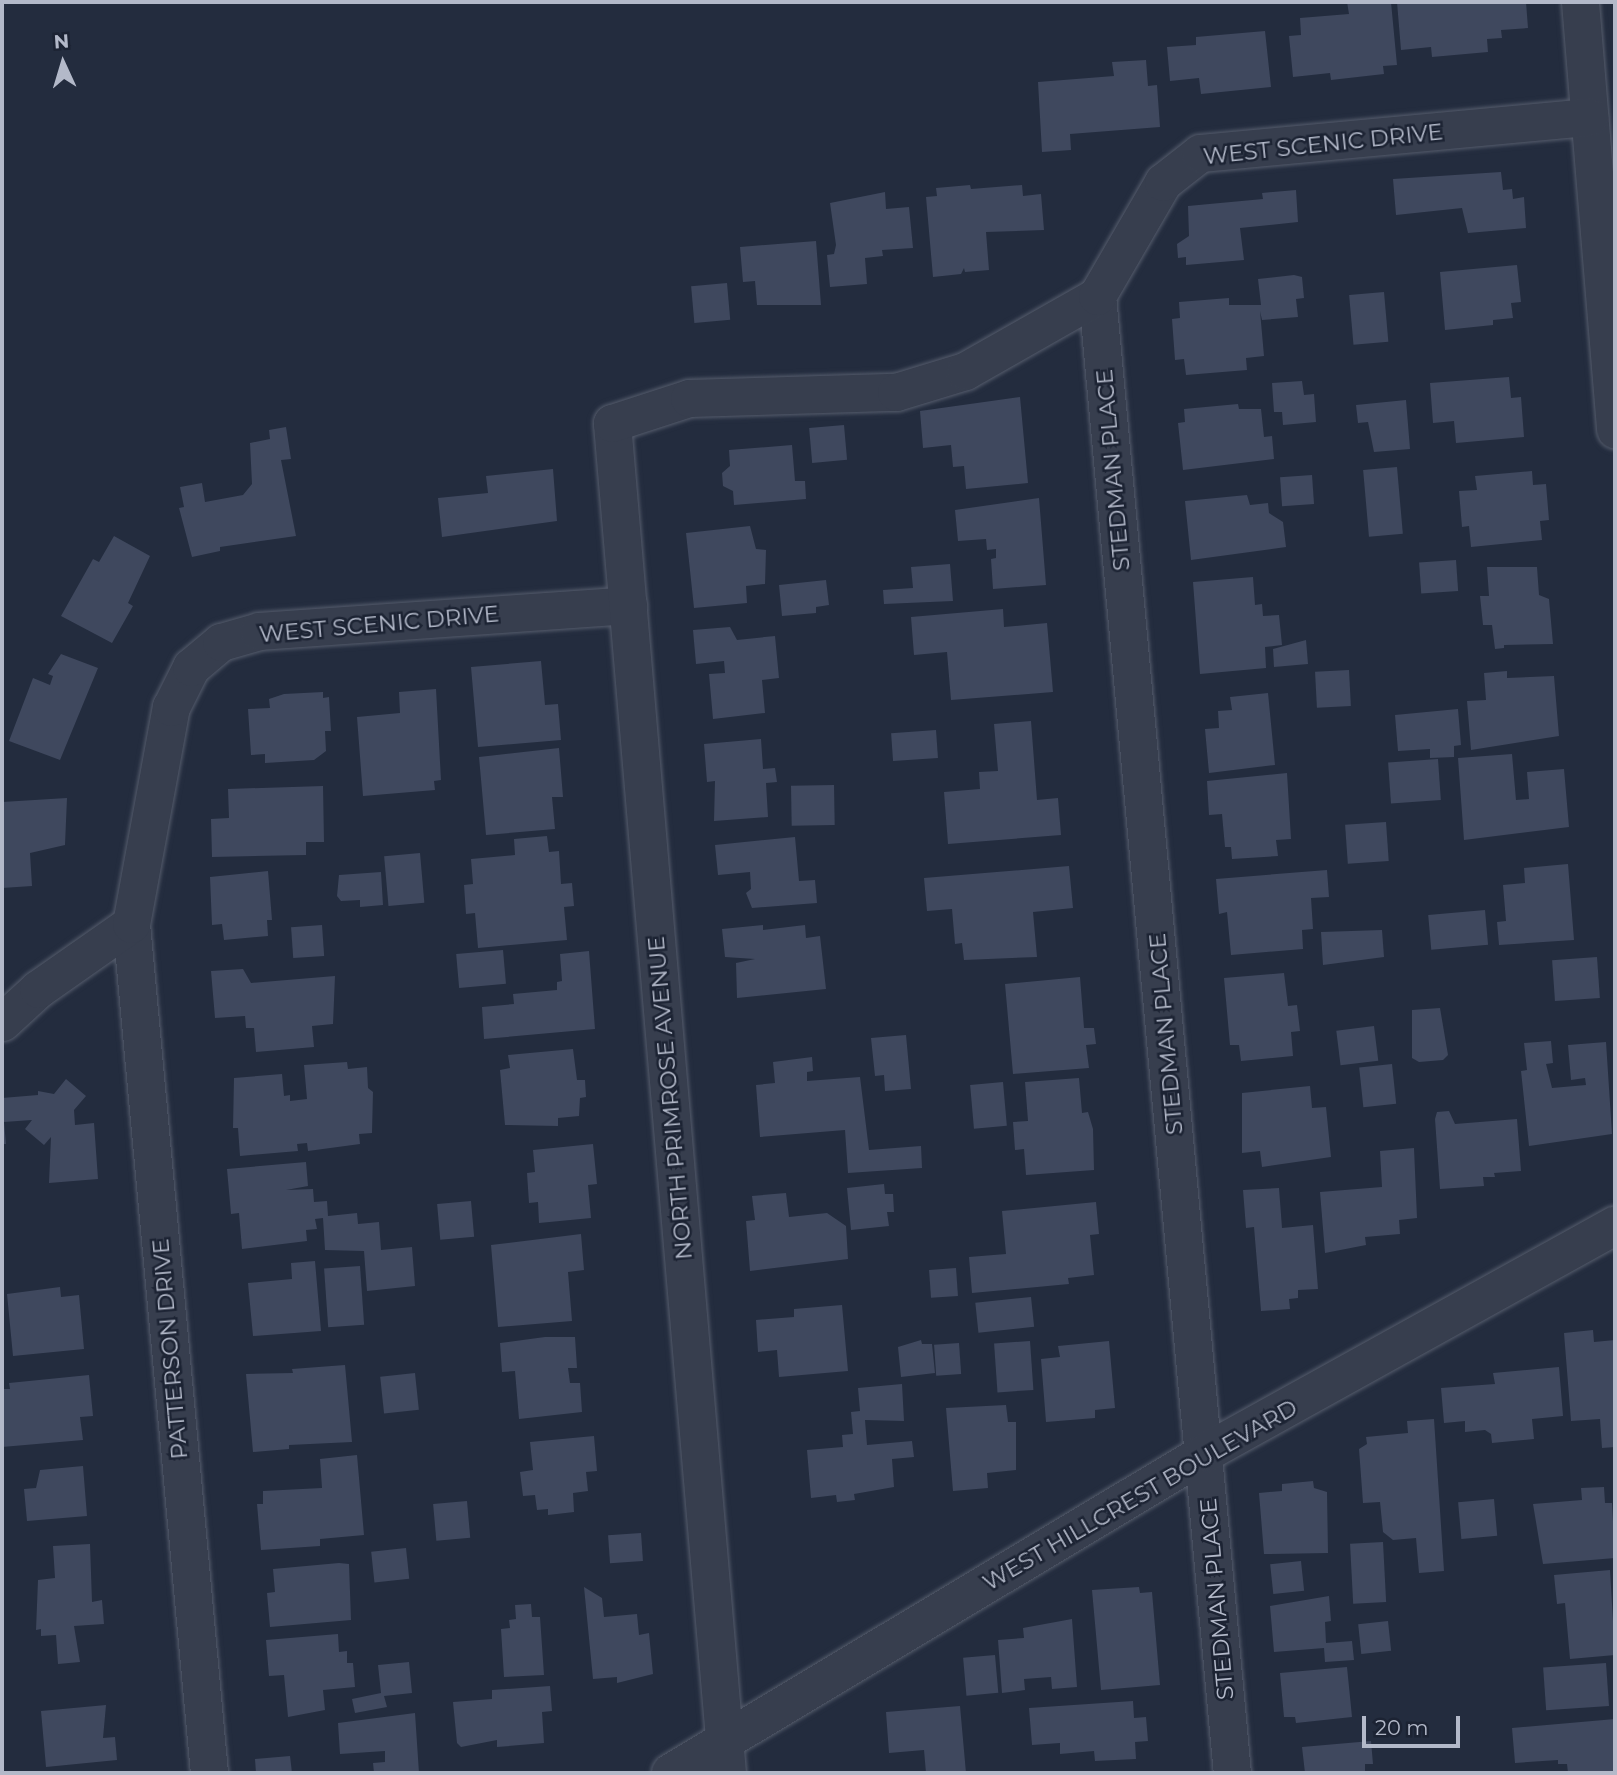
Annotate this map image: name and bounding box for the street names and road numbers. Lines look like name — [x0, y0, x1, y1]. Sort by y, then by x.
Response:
street label: WEST SCENIC DRIVE — [1202, 118, 1444, 170]
street label: STEDMAN PLACE — [1090, 368, 1136, 572]
street label: WEST SCENIC DRIVE — [258, 600, 500, 648]
street label: STEDMAN PLACE — [1143, 932, 1189, 1136]
street label: NORTH PRIMROSE AVENUE — [642, 935, 698, 1261]
street label: PATTERSON DRIVE — [147, 1238, 193, 1460]
street label: WEST HILLCREST BOULEVARD — [978, 1393, 1302, 1597]
street label: STEDMAN PLACE — [1194, 1497, 1240, 1701]

